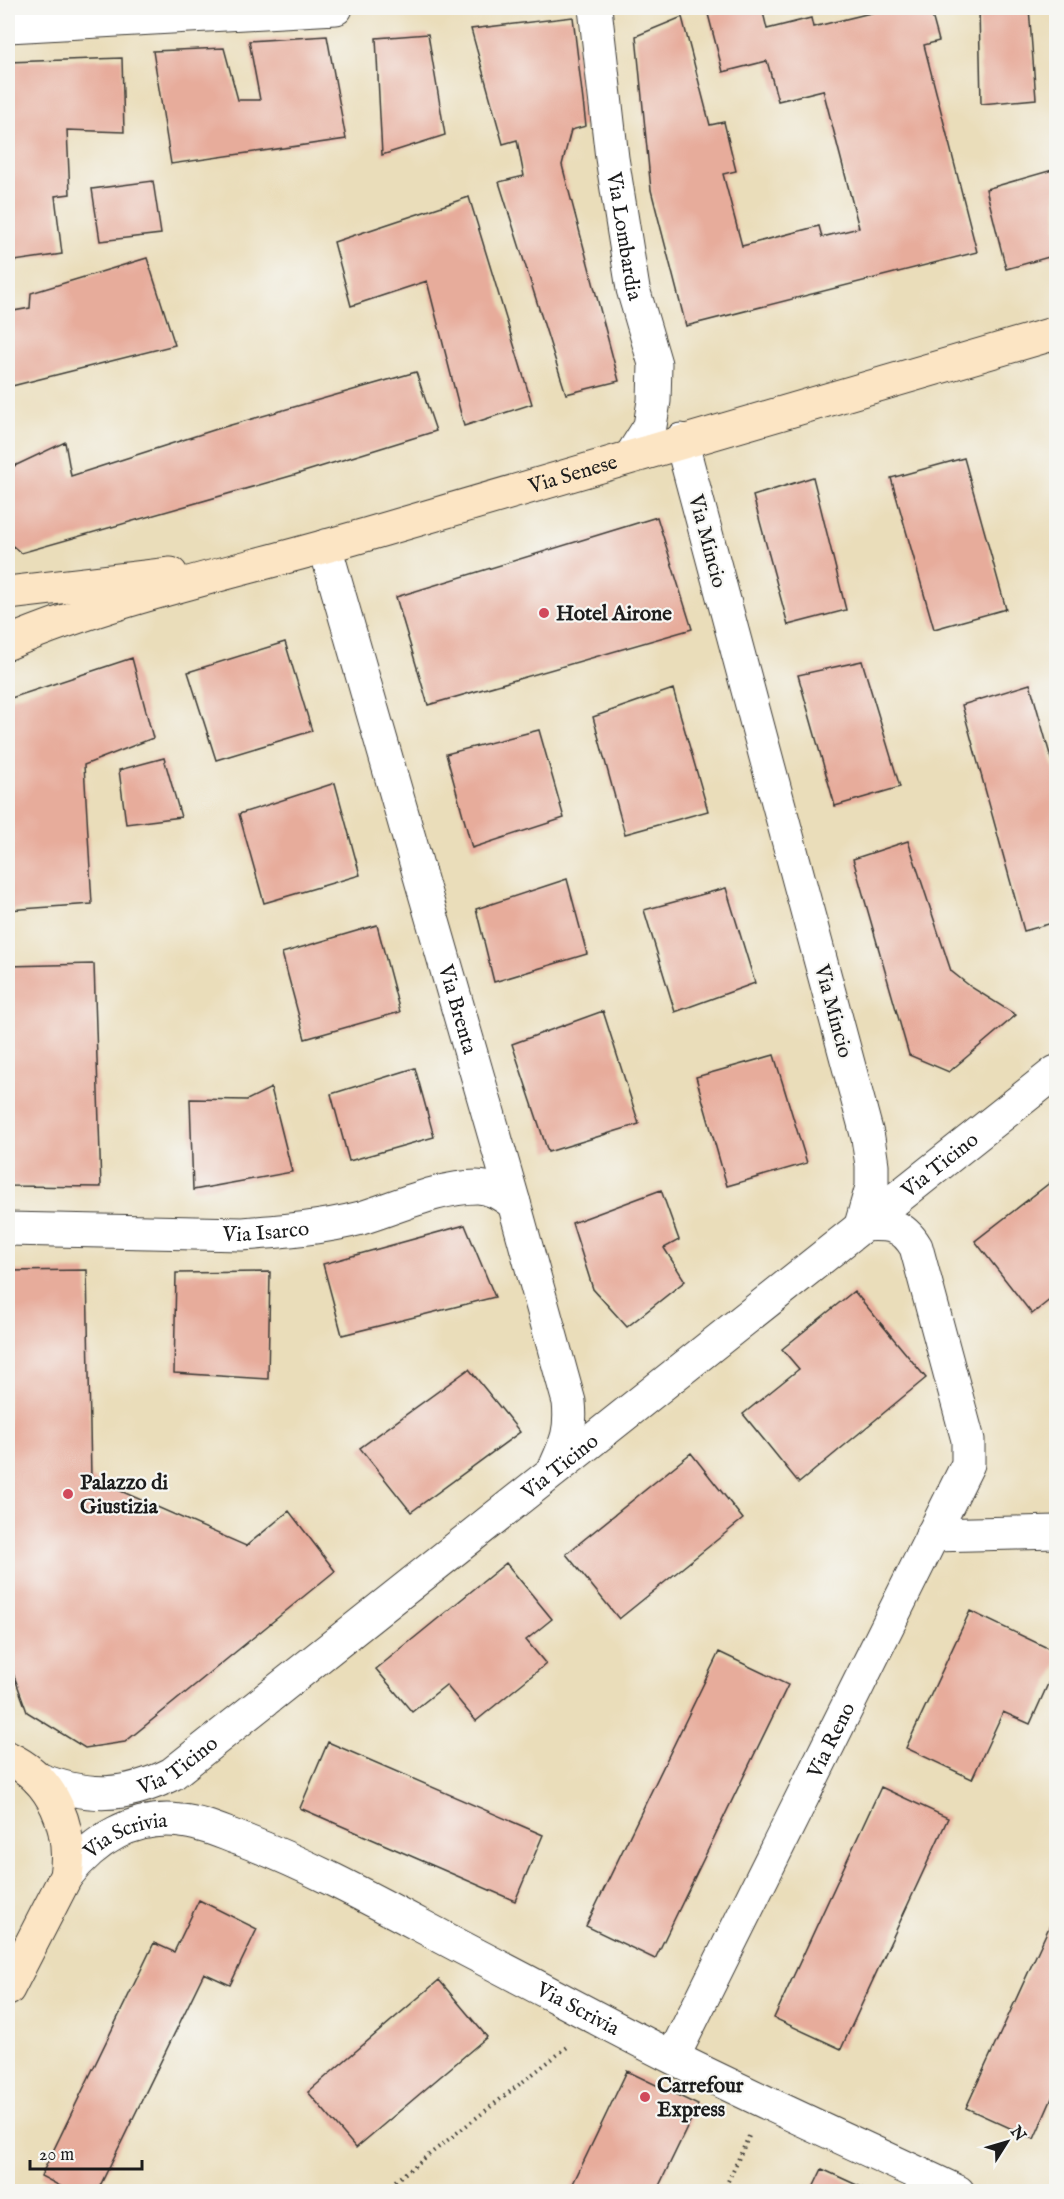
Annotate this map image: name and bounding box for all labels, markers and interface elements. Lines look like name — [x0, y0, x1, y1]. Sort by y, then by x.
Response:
street label: Via Lombardia — [599, 169, 648, 305]
street label: Via Senese — [525, 449, 621, 501]
street label: Via Mincio — [681, 491, 732, 591]
place label: Hotel Airone — [556, 601, 672, 628]
marker: Hotel Airone — [537, 606, 551, 620]
street label: Via Brenta — [431, 961, 483, 1058]
street label: Via Mincio — [807, 961, 858, 1061]
street label: Via Ticino — [896, 1127, 985, 1205]
street label: Via Isarco — [221, 1216, 311, 1249]
street label: Via Ticino — [516, 1428, 605, 1507]
place label: Palazzo di Giustizia — [80, 1470, 168, 1521]
marker: Palazzo di Giustizia — [61, 1487, 75, 1501]
street label: Via Reno — [801, 1698, 862, 1784]
street label: Via Ticino — [133, 1731, 224, 1802]
street label: Via Scrivia — [78, 1808, 169, 1866]
street label: Via Scrivia — [530, 1976, 624, 2043]
place label: Carrefour Express — [657, 2073, 744, 2124]
marker: Carrefour Express — [638, 2090, 652, 2104]
north arrow — [977, 2112, 1037, 2172]
text: N — [1005, 2122, 1030, 2146]
scale bar — [30, 2133, 142, 2171]
text: 20 m — [39, 2144, 74, 2167]

